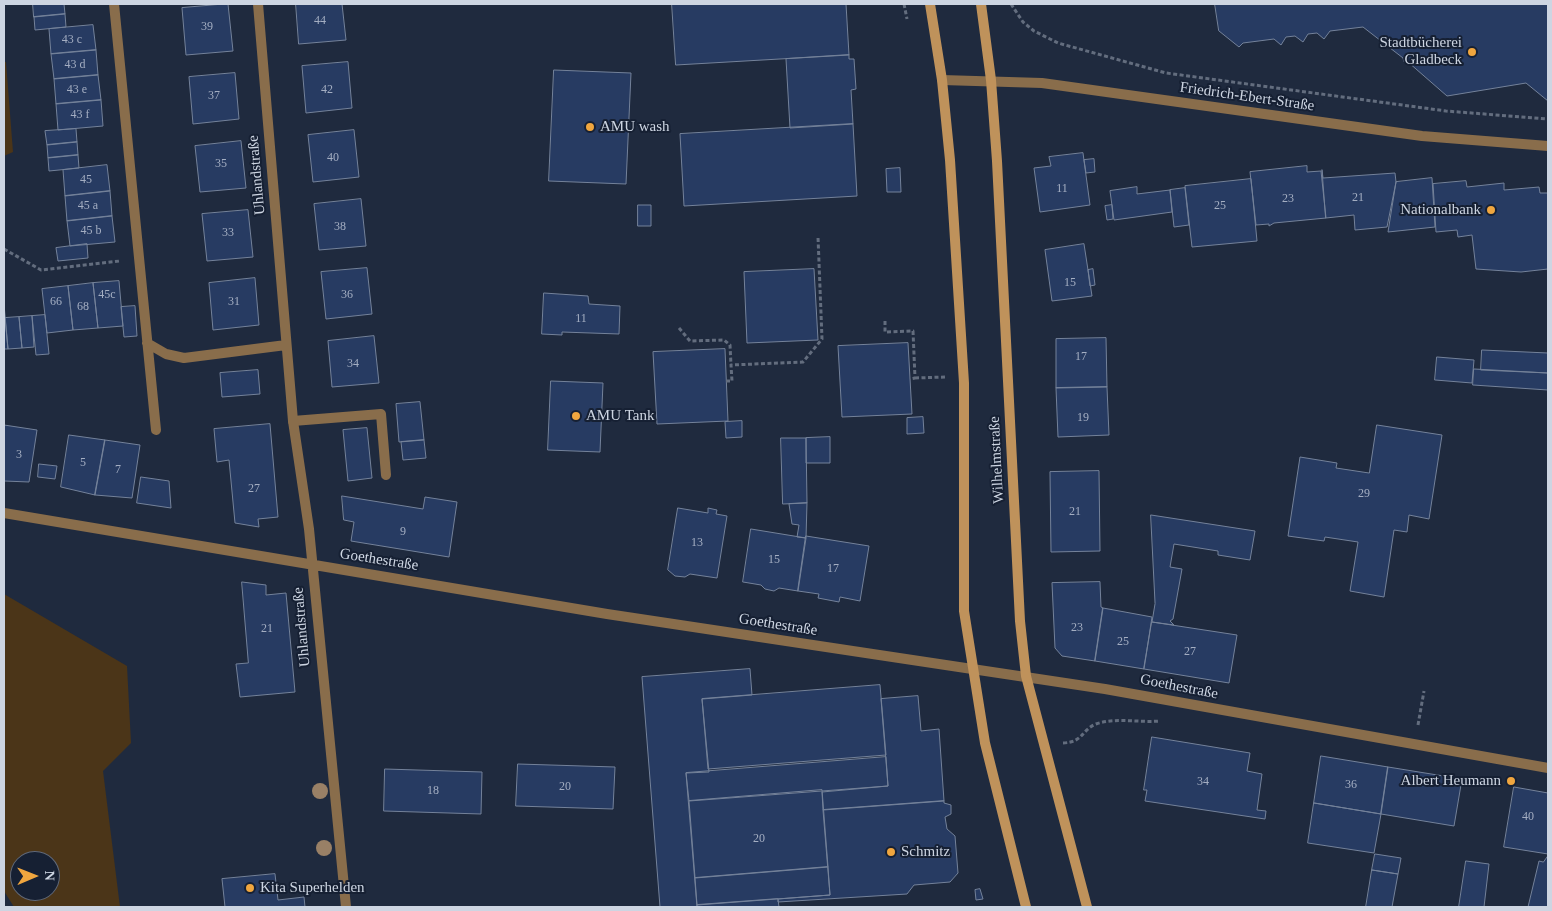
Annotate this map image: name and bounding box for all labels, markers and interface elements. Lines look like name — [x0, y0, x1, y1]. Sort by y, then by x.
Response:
house number: 44 — [314, 14, 326, 28]
house number: 39 — [201, 20, 213, 34]
house number: 43 c — [62, 33, 82, 47]
place label: Stadtbücherei Gladbeck — [1380, 34, 1462, 69]
marker: Stadtbücherei Gladbeck — [1466, 46, 1478, 58]
house number: 43 d — [64, 58, 86, 72]
street label: Friedrich-Ebert-Straße — [1179, 79, 1315, 115]
house number: 43 e — [67, 83, 87, 97]
house number: 42 — [321, 83, 333, 97]
house number: 37 — [208, 89, 220, 103]
house number: 43 f — [71, 108, 89, 122]
place label: AMU wash — [600, 118, 670, 136]
marker: AMU wash — [584, 121, 596, 133]
street label: Uhlandstraße — [245, 134, 269, 216]
house number: 40 — [327, 151, 339, 165]
house number: 35 — [215, 157, 227, 171]
house number: 45 — [80, 173, 92, 187]
house number: 11 — [1056, 182, 1068, 196]
house number: 21 — [1352, 191, 1364, 205]
house number: 23 — [1282, 192, 1294, 206]
house number: 45 a — [78, 199, 98, 213]
house number: 25 — [1214, 199, 1226, 213]
place label: Nationalbank — [1400, 201, 1481, 219]
marker: Nationalbank — [1485, 204, 1497, 216]
house number: 38 — [334, 220, 346, 234]
house number: 45 b — [80, 224, 102, 238]
house number: 33 — [222, 226, 234, 240]
house number: 15 — [1064, 276, 1076, 290]
house number: 45c — [98, 288, 116, 302]
house number: 36 — [341, 288, 353, 302]
house number: 66 — [50, 295, 62, 309]
house number: 31 — [228, 295, 240, 309]
house number: 68 — [77, 300, 89, 314]
house number: 11 — [575, 312, 587, 326]
house number: 17 — [1075, 350, 1087, 364]
house number: 34 — [347, 357, 359, 371]
place label: AMU Tank — [586, 407, 655, 425]
marker: AMU Tank — [570, 410, 582, 422]
house number: 19 — [1077, 411, 1089, 425]
street label: Wilhelmstraße — [986, 416, 1008, 504]
house number: 3 — [16, 448, 22, 462]
house number: 5 — [80, 456, 86, 470]
house number: 7 — [115, 463, 121, 477]
house number: 27 — [248, 482, 260, 496]
house number: 29 — [1358, 487, 1370, 501]
house number: 21 — [1069, 505, 1081, 519]
house number: 9 — [400, 525, 406, 539]
house number: 13 — [691, 536, 703, 550]
street label: Goethestraße — [339, 545, 419, 575]
house number: 15 — [768, 553, 780, 567]
house number: 17 — [827, 562, 839, 576]
street label: Uhlandstraße — [290, 586, 314, 668]
street label: Goethestraße — [738, 610, 818, 640]
house number: 23 — [1071, 621, 1083, 635]
house number: 21 — [261, 622, 273, 636]
house number: 25 — [1117, 635, 1129, 649]
house number: 27 — [1184, 645, 1196, 659]
street label: Goethestraße — [1138, 671, 1220, 703]
place label: Albert Heumann — [1401, 772, 1501, 790]
house number: 34 — [1197, 775, 1209, 789]
marker: Albert Heumann — [1505, 775, 1517, 787]
house number: 36 — [1345, 778, 1357, 792]
house number: 20 — [559, 780, 571, 794]
house number: 18 — [427, 784, 439, 798]
house number: 40 — [1522, 810, 1534, 824]
house number: 20 — [753, 832, 765, 846]
place label: Schmitz — [901, 843, 950, 861]
marker: Schmitz — [885, 846, 897, 858]
north arrow — [10, 851, 60, 901]
text: N — [42, 871, 57, 881]
place label: Kita Superhelden — [260, 879, 365, 897]
marker: Kita Superhelden — [244, 882, 256, 894]

